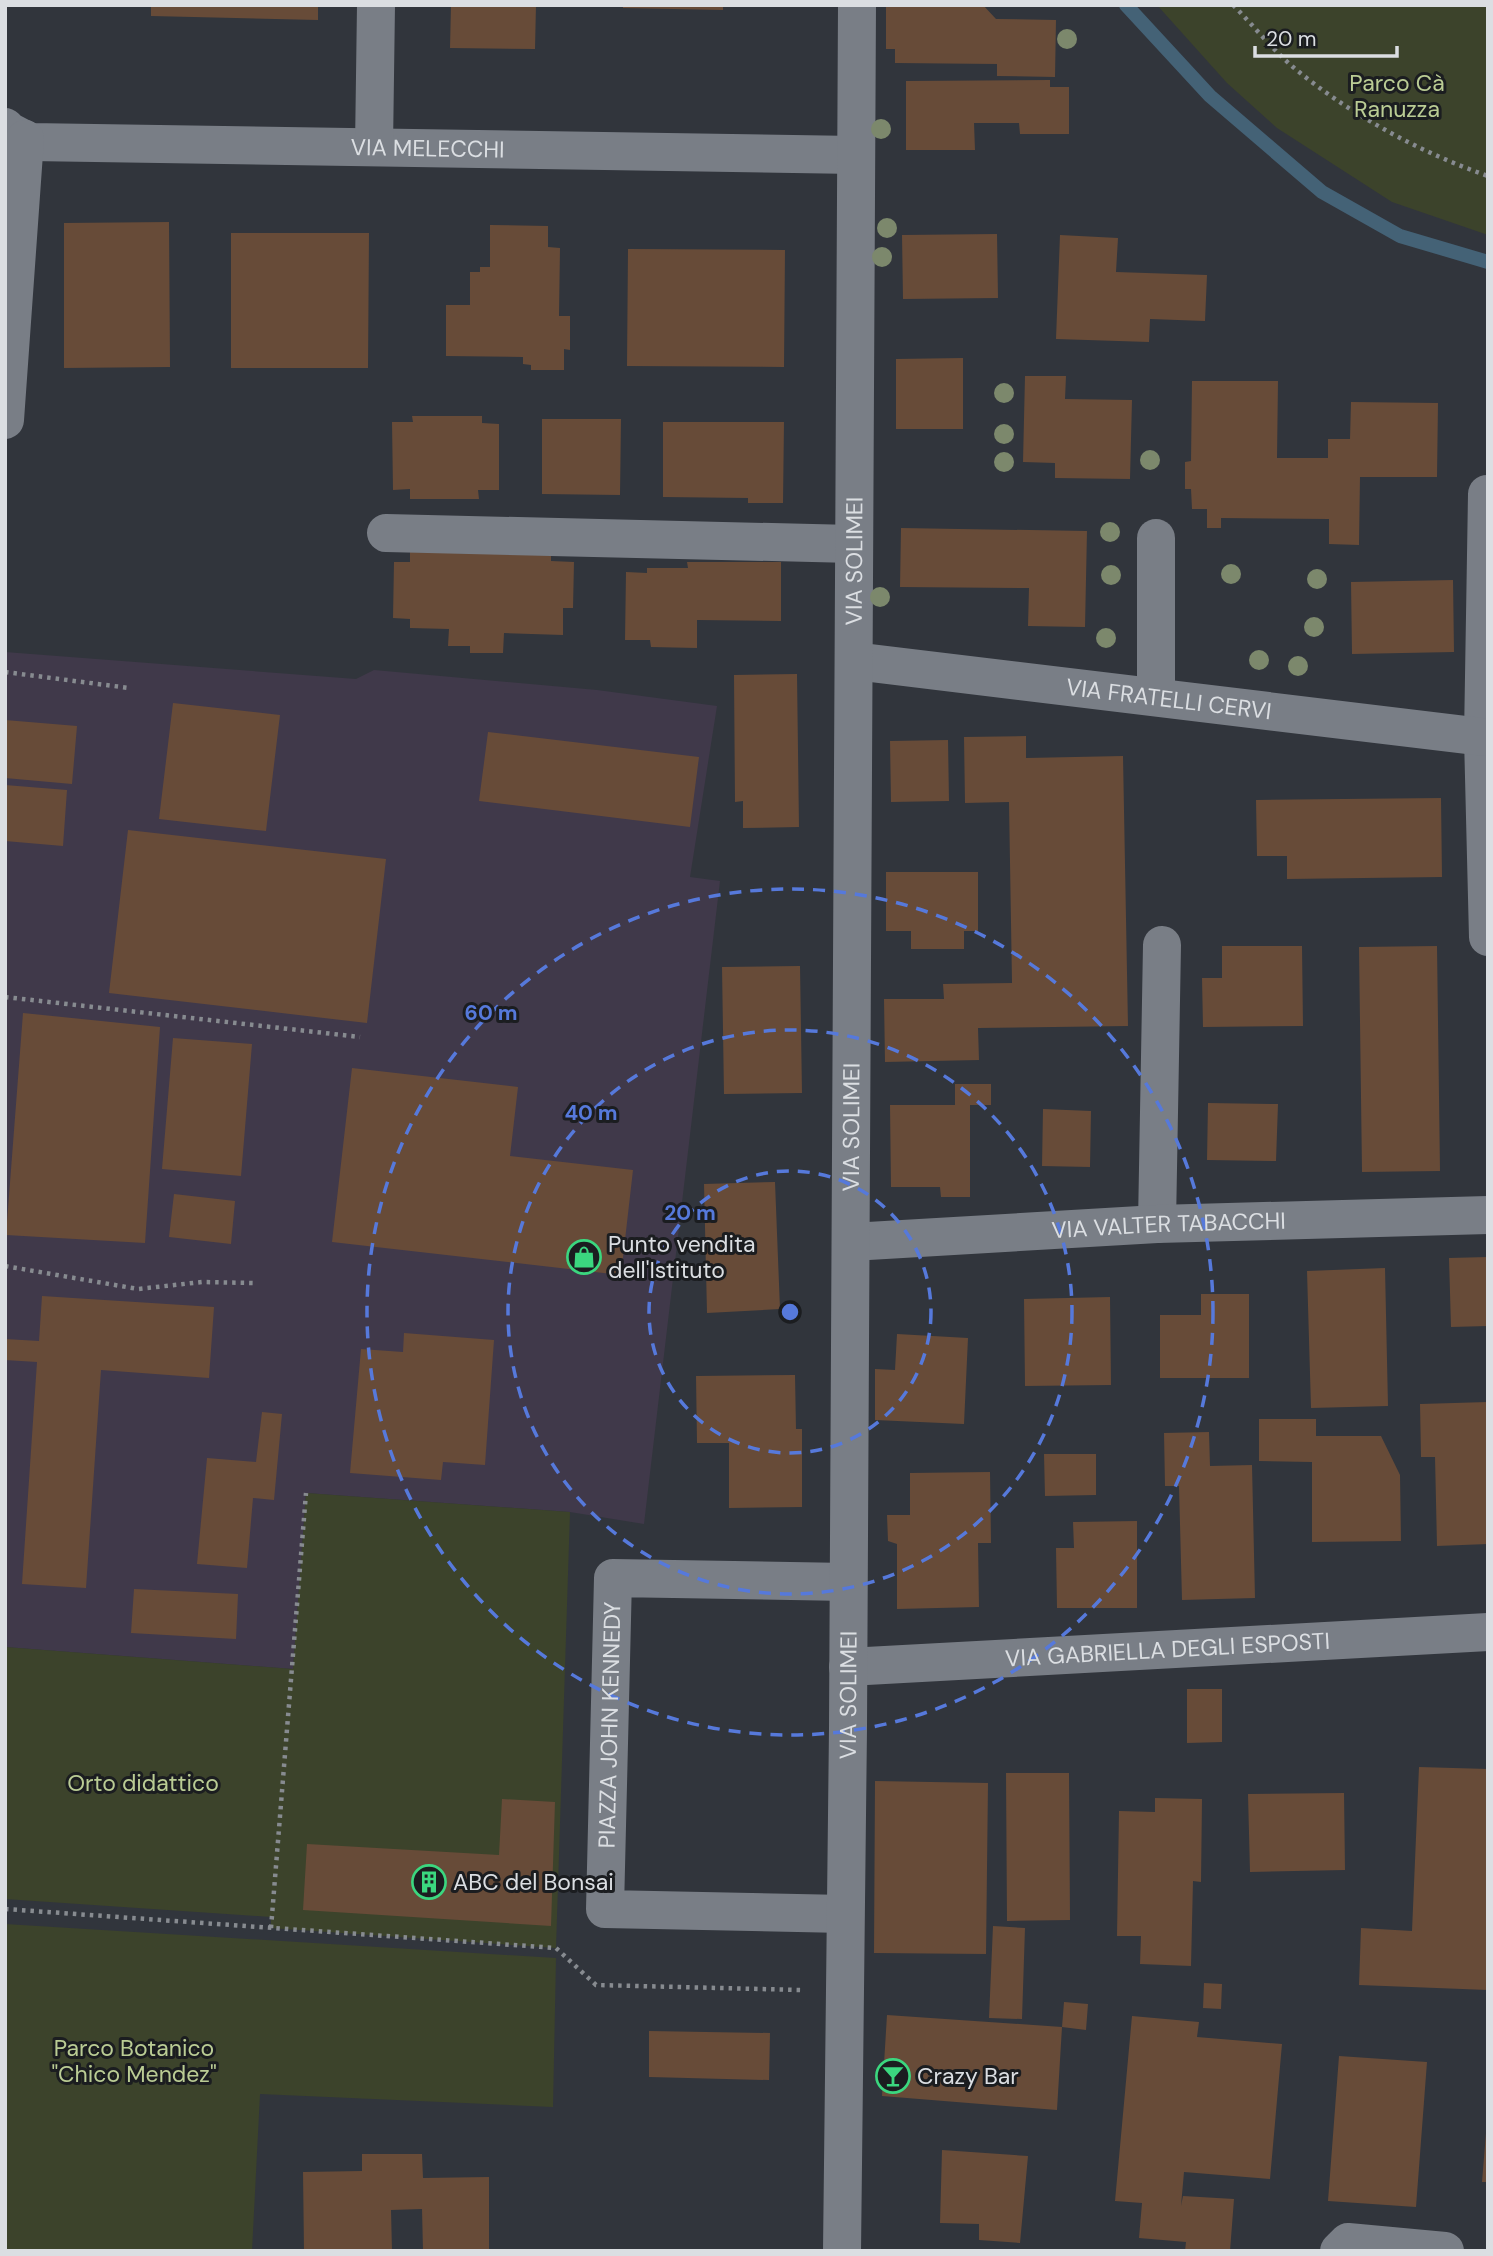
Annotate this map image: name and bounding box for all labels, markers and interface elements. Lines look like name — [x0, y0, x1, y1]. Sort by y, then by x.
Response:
scale bar — [1255, 14, 1397, 58]
text: 20 m — [1266, 25, 1317, 53]
park label: Parco Cà Ranuzza — [1349, 68, 1445, 124]
street label: VIA MELECCHI — [351, 132, 505, 164]
street label: VIA SOLIMEI — [839, 497, 869, 625]
street label: VIA FRATELLI CERVI — [1064, 672, 1273, 726]
text: 60 m — [465, 999, 517, 1027]
street label: VIA SOLIMEI — [836, 1063, 866, 1191]
text: 40 m — [564, 1099, 618, 1127]
text: 20 m — [664, 1199, 716, 1227]
street label: VIA VALTER TABACCHI — [1051, 1206, 1286, 1245]
place label: Punto vendita dell'Istituto — [608, 1229, 755, 1285]
shop icon: Punto vendita dell'Istituto — [565, 1238, 603, 1276]
centre of rings — [778, 1300, 802, 1324]
street label: PIAZZA JOHN KENNEDY — [591, 1601, 627, 1849]
street label: VIA GABRIELLA DEGLI ESPOSTI — [1004, 1626, 1331, 1673]
street label: VIA SOLIMEI — [833, 1631, 864, 1760]
park label: Orto didattico — [67, 1768, 219, 1798]
building icon: ABC del Bonsai — [410, 1863, 448, 1901]
place label: ABC del Bonsai — [453, 1867, 614, 1897]
park label: Parco Botanico "Chico Mendez" — [51, 2033, 217, 2089]
bar icon: Crazy Bar — [874, 2057, 912, 2095]
place label: Crazy Bar — [917, 2061, 1019, 2091]

